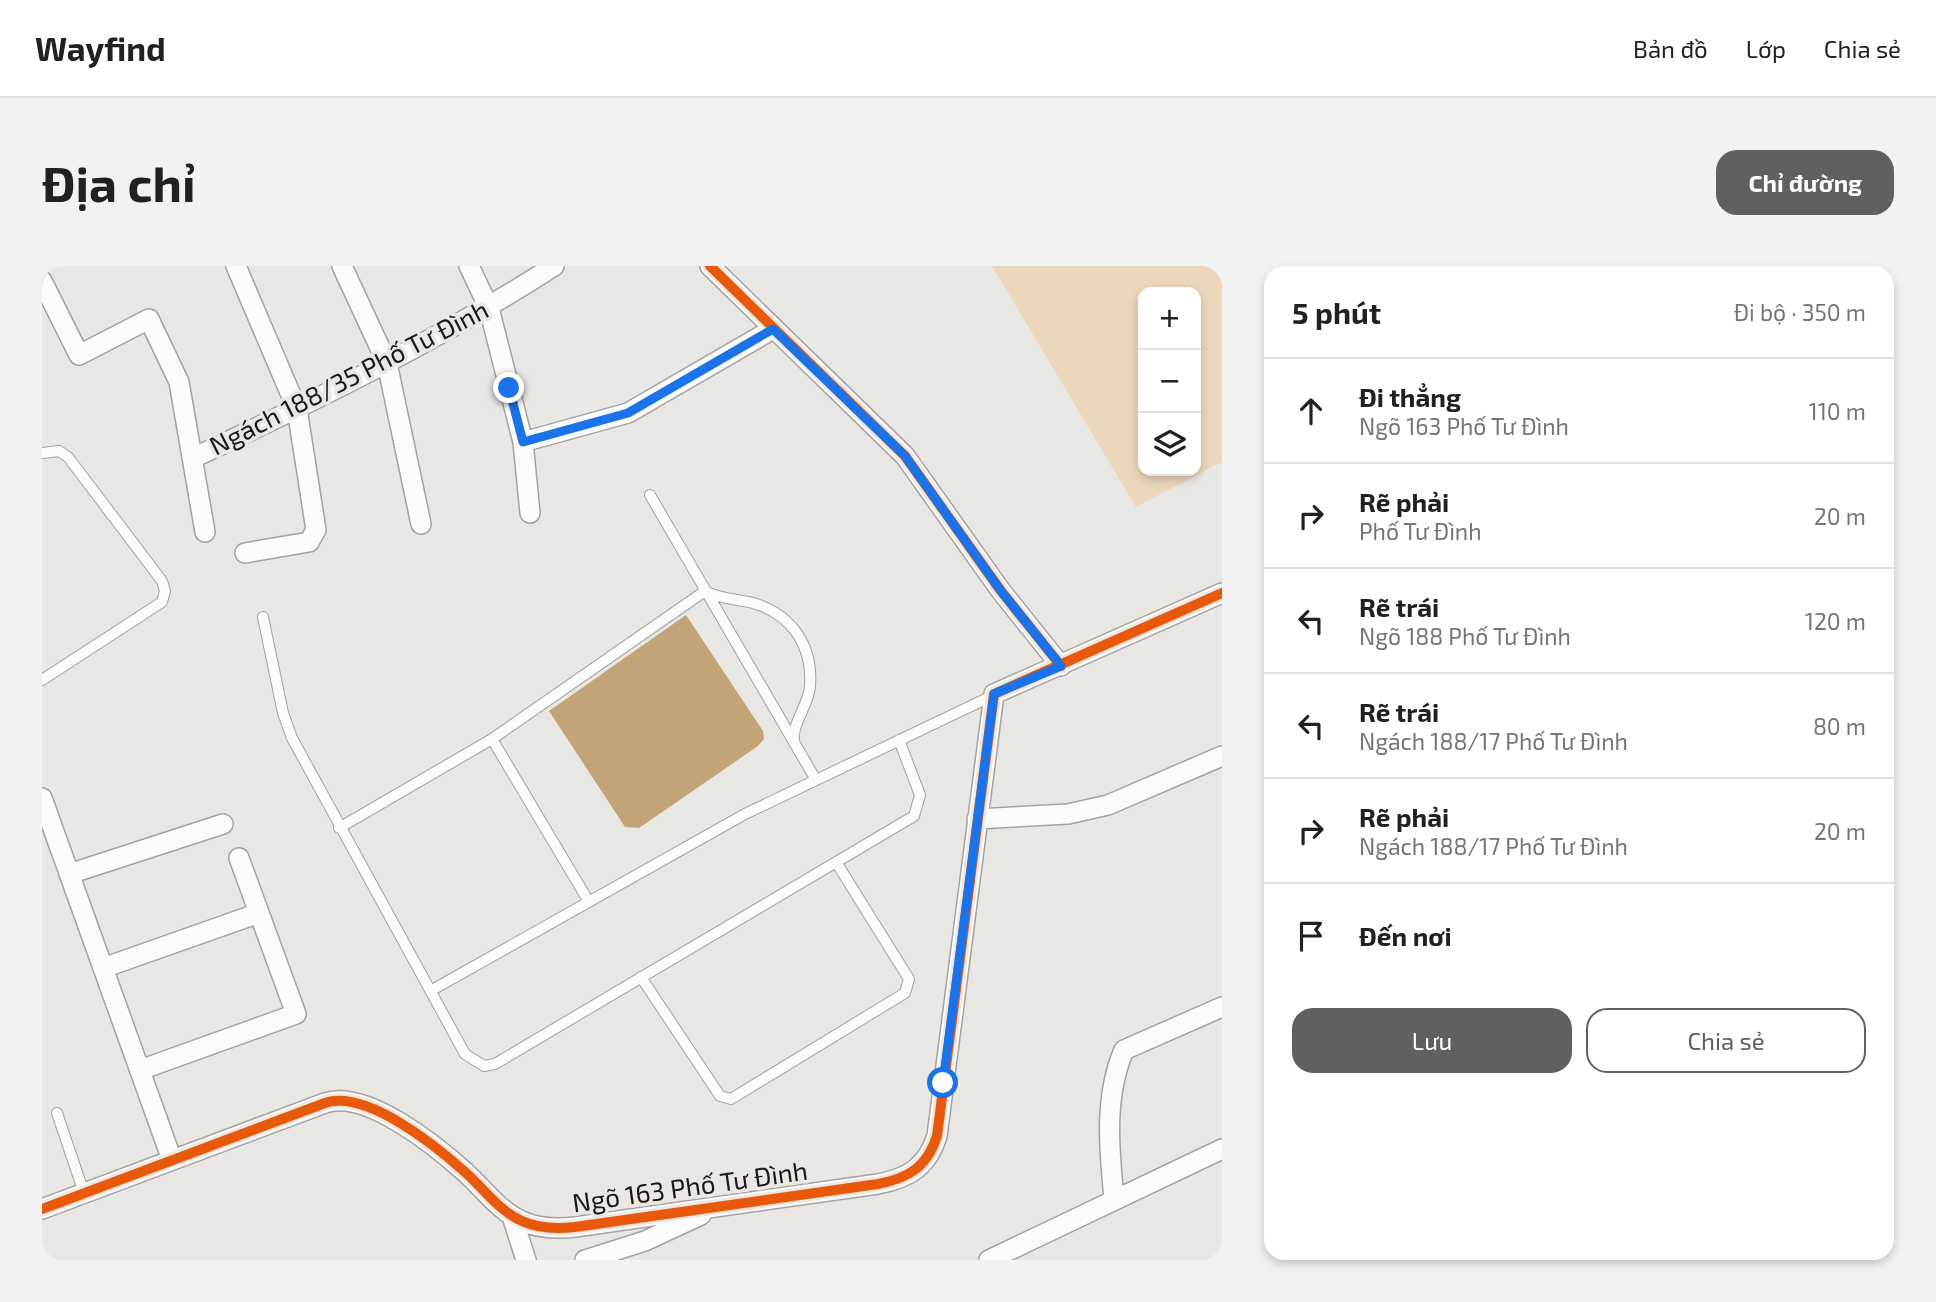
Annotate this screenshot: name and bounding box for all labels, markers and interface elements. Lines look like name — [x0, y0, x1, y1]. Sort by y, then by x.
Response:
text: Wayfind — [35, 28, 166, 68]
text: Bản đồ — [1633, 34, 1708, 63]
text: Lớp — [1746, 34, 1786, 63]
text: Chia sẻ — [1824, 34, 1901, 63]
button: Chỉ đường — [1716, 150, 1894, 215]
text: Địa chỉ — [42, 153, 196, 212]
map controls — [1138, 287, 1201, 476]
button: + — [1138, 287, 1201, 350]
street label: Ngách 188/35 Phố Tư Đình — [204, 293, 493, 461]
text: 5 phút — [1292, 294, 1381, 330]
text: Đi bộ · 350 m — [1734, 298, 1866, 326]
button: − — [1138, 350, 1201, 413]
route end — [493, 372, 524, 403]
text: Đi thẳng — [1359, 381, 1461, 412]
icon: ahead — [1292, 392, 1330, 430]
text: 110 m — [1809, 397, 1866, 425]
text: Ngõ 163 Phố Tư Đình — [1359, 412, 1569, 440]
button: layers — [1138, 413, 1201, 476]
text: Rẽ phải — [1359, 486, 1449, 517]
icon: right — [1292, 497, 1330, 535]
text: 20 m — [1814, 502, 1866, 530]
text: Phố Tư Đình — [1359, 517, 1482, 545]
text: Rẽ trái — [1359, 591, 1439, 622]
icon: left — [1292, 602, 1330, 640]
text: 120 m — [1805, 607, 1866, 635]
text: Ngõ 188 Phố Tư Đình — [1359, 622, 1571, 650]
text: Rẽ trái — [1359, 696, 1439, 727]
icon: left — [1292, 707, 1330, 745]
text: 80 m — [1813, 712, 1866, 740]
text: Ngách 188/17 Phố Tư Đình — [1359, 727, 1628, 755]
text: Rẽ phải — [1359, 801, 1449, 832]
icon: right — [1292, 812, 1330, 850]
text: 20 m — [1814, 817, 1866, 845]
text: Ngách 188/17 Phố Tư Đình — [1359, 832, 1628, 860]
icon: arrive — [1292, 917, 1330, 955]
text: Đến nơi — [1359, 920, 1452, 951]
button: Lưu — [1292, 1008, 1572, 1073]
button: Chia sẻ — [1586, 1008, 1866, 1073]
route start — [927, 1067, 958, 1098]
street label: Ngõ 163 Phố Tư Đình — [570, 1154, 809, 1217]

